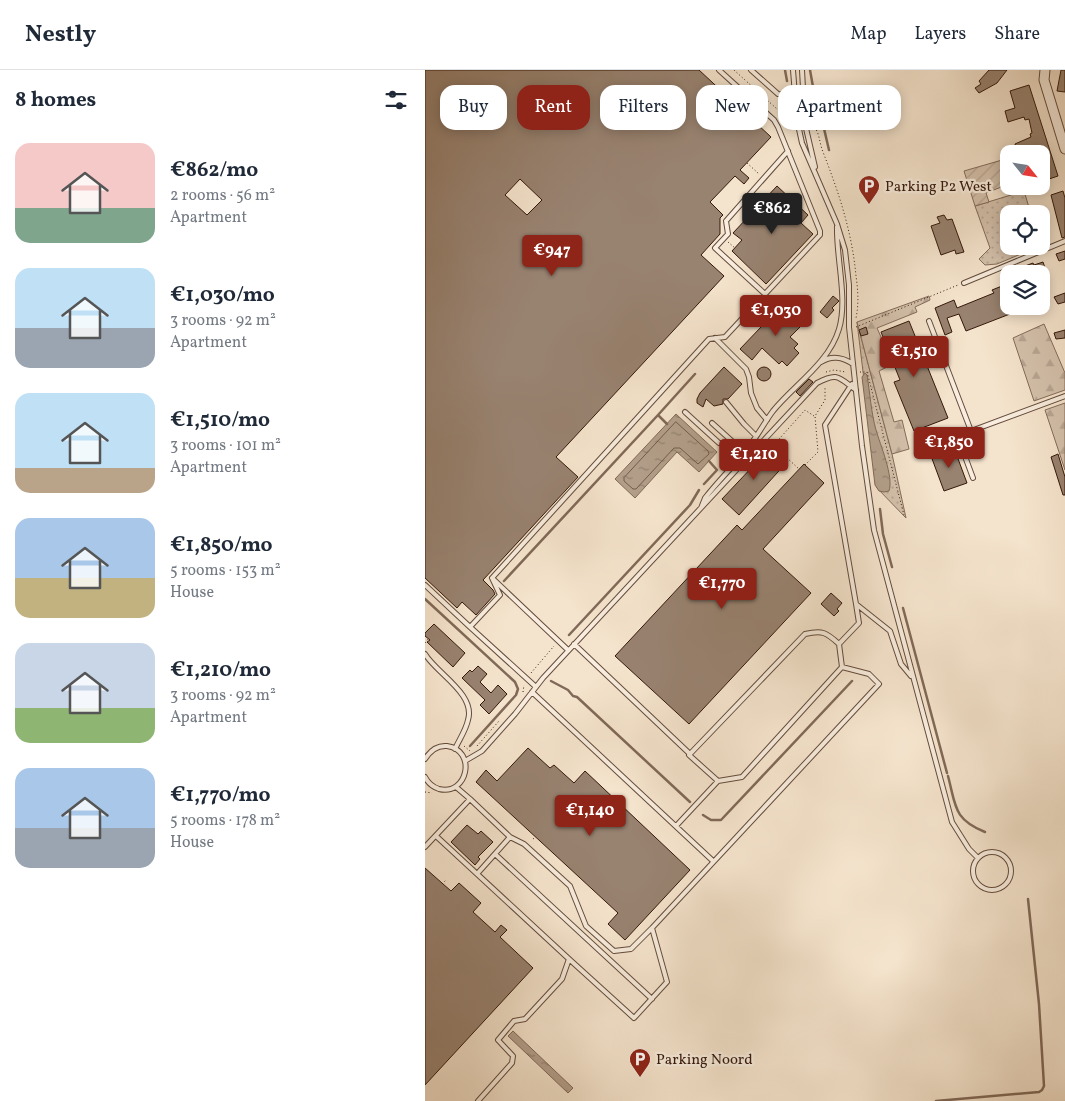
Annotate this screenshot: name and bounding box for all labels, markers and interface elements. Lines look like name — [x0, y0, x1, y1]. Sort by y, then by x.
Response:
text: Nestly — [25, 18, 96, 52]
text: Map — [850, 22, 886, 47]
text: Layers — [914, 22, 966, 47]
text: Share — [994, 22, 1040, 47]
chip: Buy — [440, 85, 507, 130]
chip: Rent — [517, 85, 590, 130]
chip: Filters — [600, 85, 686, 130]
chip: New — [696, 85, 768, 130]
chip: Apartment — [778, 85, 901, 130]
text: 8 homes — [15, 86, 96, 115]
icon: filters — [382, 86, 410, 114]
north arrow — [1000, 145, 1050, 195]
map controls — [1000, 145, 1050, 315]
text: €862/mo — [170, 156, 258, 185]
icon: home — [55, 163, 115, 223]
parking icon: Parking P2 West — [857, 174, 881, 205]
place label: Parking P2 West — [885, 177, 992, 198]
text: 2 rooms · 56 m² — [170, 185, 275, 207]
pin: €862 — [742, 192, 802, 235]
text: €862 — [753, 198, 791, 220]
button: locate — [1000, 205, 1050, 255]
text: Apartment — [170, 207, 247, 229]
pin: €947 — [522, 234, 582, 277]
text: €947 — [533, 240, 571, 262]
button: layers — [1000, 265, 1050, 315]
text: €1,030/mo — [170, 281, 275, 310]
icon: home — [55, 288, 115, 348]
pin: €1,030 — [735, 294, 817, 337]
text: €1,030 — [751, 300, 801, 322]
text: 3 rooms · 92 m² — [170, 310, 276, 332]
text: Apartment — [170, 332, 247, 354]
pin: €1,510 — [873, 336, 955, 378]
text: €1,510 — [891, 341, 937, 363]
text: €1,510/mo — [170, 406, 270, 435]
icon: home — [55, 413, 115, 473]
pin: €1,850 — [908, 426, 990, 469]
text: €1,850 — [925, 432, 973, 454]
text: 3 rooms · 101 m² — [170, 435, 281, 457]
pin: €1,210 — [713, 438, 795, 481]
text: €1,210 — [730, 444, 778, 466]
text: Apartment — [170, 457, 247, 479]
text: €1,850/mo — [170, 531, 273, 560]
icon: home — [55, 538, 115, 598]
text: 5 rooms · 153 m² — [170, 560, 281, 582]
pin: €1,770 — [681, 568, 763, 610]
text: €1,770 — [699, 573, 745, 595]
text: House — [170, 582, 214, 604]
text: €1,210/mo — [170, 656, 271, 685]
icon: home — [55, 663, 115, 723]
text: 3 rooms · 92 m² — [170, 685, 276, 707]
text: Apartment — [170, 707, 247, 729]
text: €1,770/mo — [170, 781, 270, 810]
icon: home — [55, 788, 115, 848]
pin: €1,140 — [549, 794, 631, 837]
text: €1,140 — [566, 800, 614, 822]
text: 5 rooms · 178 m² — [170, 810, 280, 832]
text: House — [170, 832, 214, 854]
parking icon: Parking Noord — [628, 1047, 652, 1078]
place label: Parking Noord — [656, 1050, 753, 1071]

